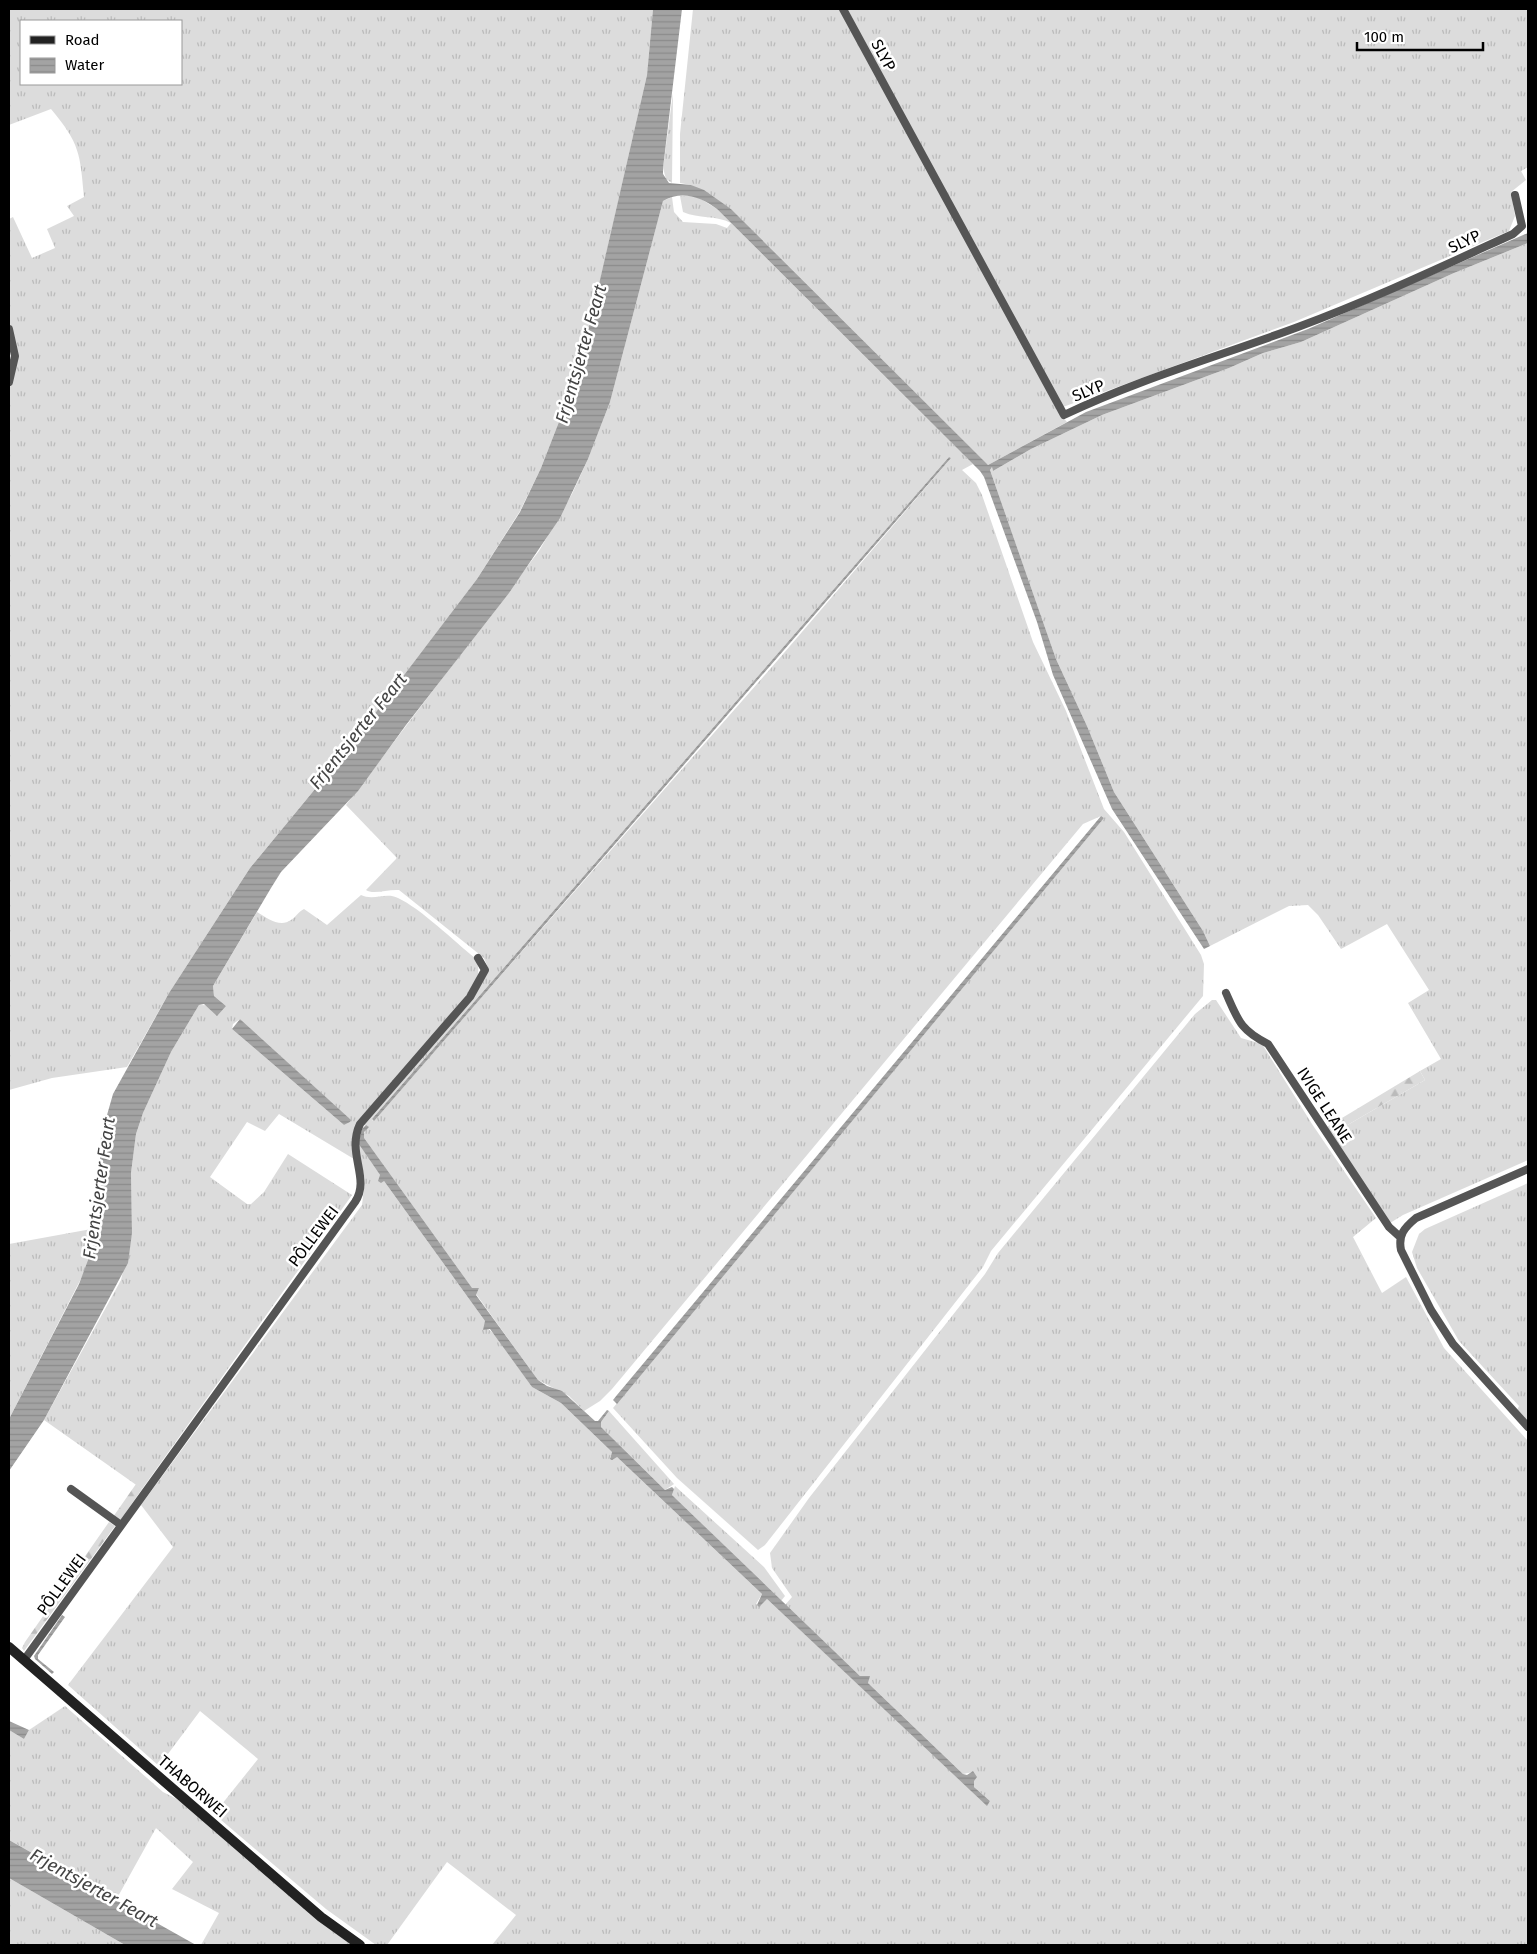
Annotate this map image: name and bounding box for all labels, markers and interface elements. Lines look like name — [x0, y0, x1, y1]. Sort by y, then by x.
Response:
legend — [20, 20, 182, 85]
scale bar — [1357, 20, 1483, 52]
text: 100 m — [1364, 28, 1404, 46]
text: Road — [65, 31, 100, 49]
street label: SLYP — [867, 36, 900, 74]
text: Water — [65, 56, 104, 74]
street label: SLYP — [1445, 226, 1483, 257]
water label: Frjentsjerter Feart — [551, 282, 611, 426]
street label: SLYP — [1069, 375, 1107, 406]
water label: Frjentsjerter Feart — [304, 668, 412, 794]
street label: IVIGE LEANE — [1293, 1064, 1356, 1147]
water label: Frjentsjerter Feart — [78, 1115, 120, 1260]
street label: PÔLLEWEI — [284, 1201, 342, 1271]
street label: PÔLLEWEI — [32, 1549, 90, 1619]
street label: THABORWEI — [154, 1751, 231, 1822]
water label: Frjentsjerter Feart — [26, 1844, 162, 1933]

